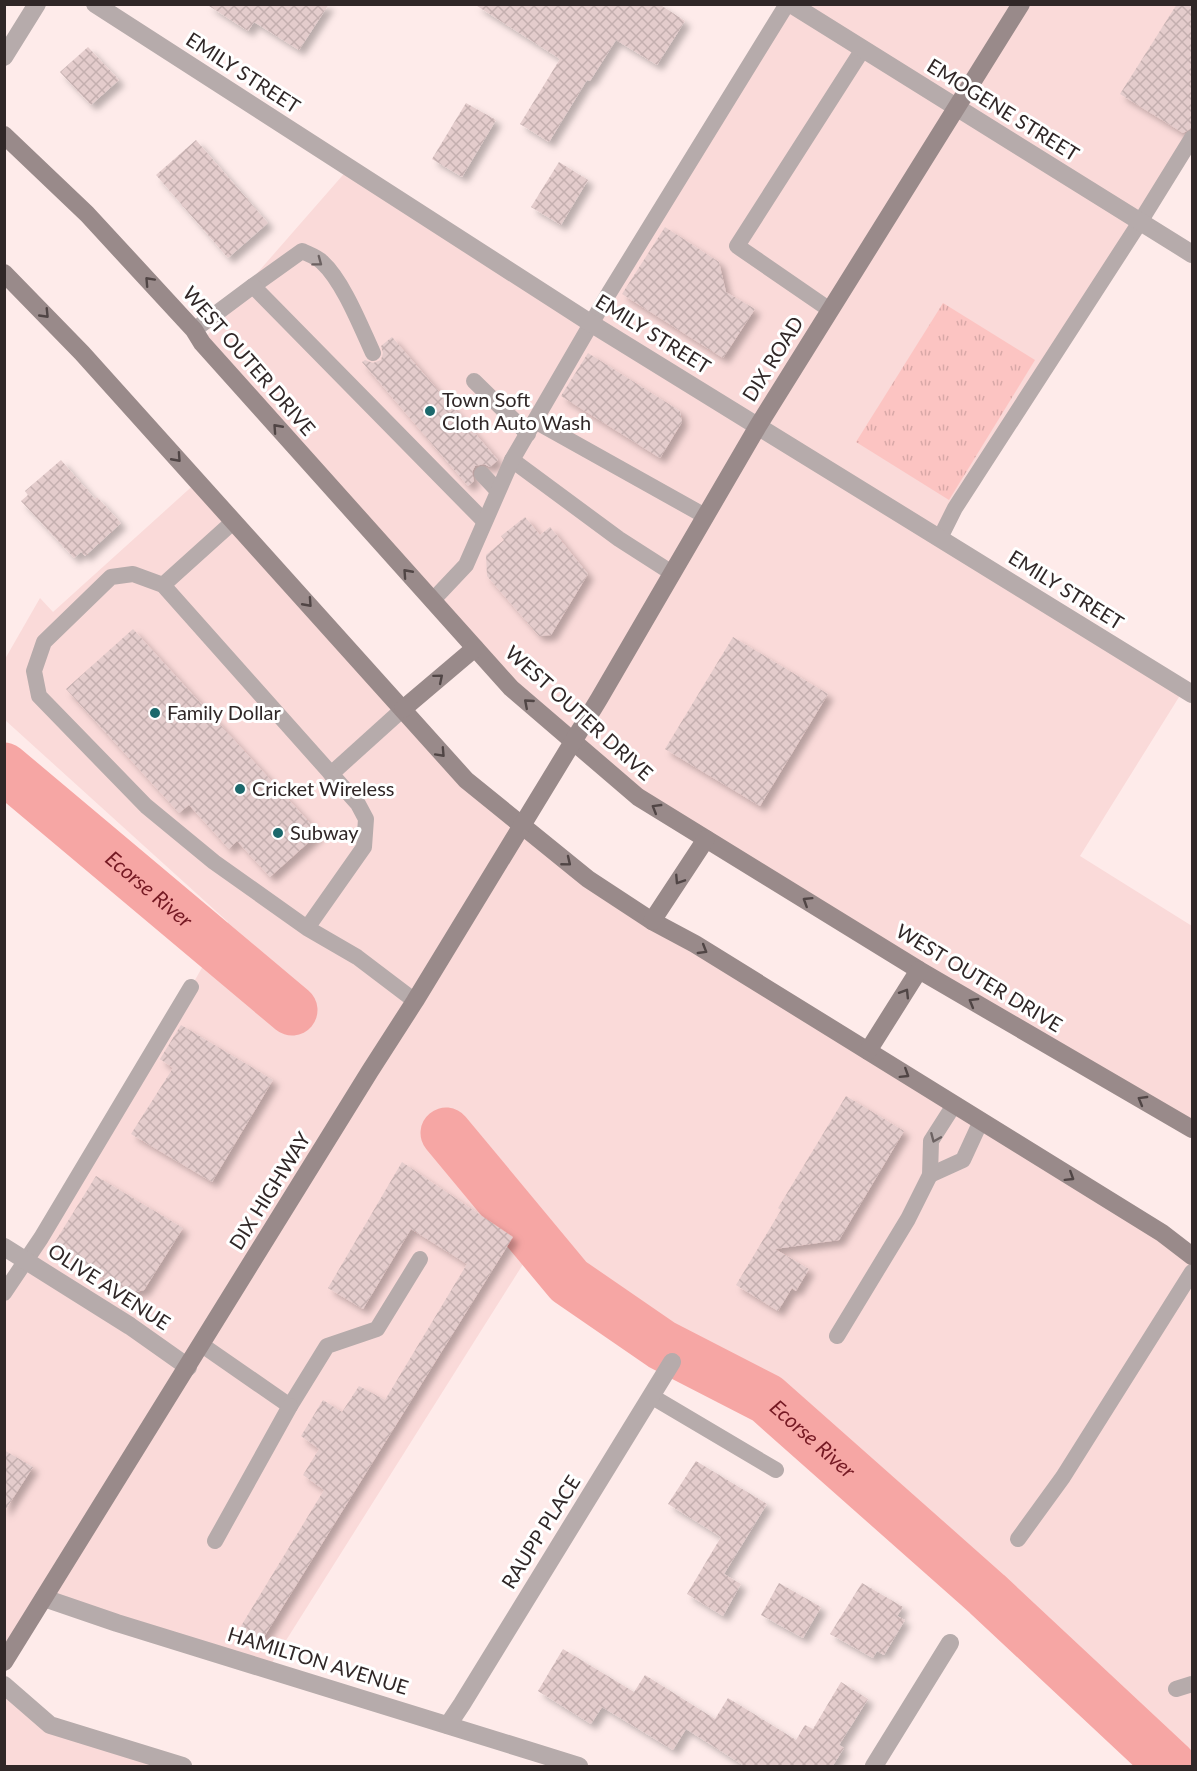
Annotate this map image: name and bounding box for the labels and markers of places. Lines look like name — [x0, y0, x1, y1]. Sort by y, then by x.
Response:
place label: Town Soft Cloth Auto Wash — [442, 387, 591, 434]
marker: Town Soft Cloth Auto Wash — [423, 404, 437, 418]
place label: Family Dollar — [167, 700, 282, 724]
marker: Family Dollar — [148, 706, 162, 720]
place label: Cricket Wireless — [252, 776, 395, 800]
marker: Cricket Wireless — [233, 782, 247, 796]
place label: Subway — [290, 820, 359, 844]
marker: Subway — [271, 826, 285, 840]

